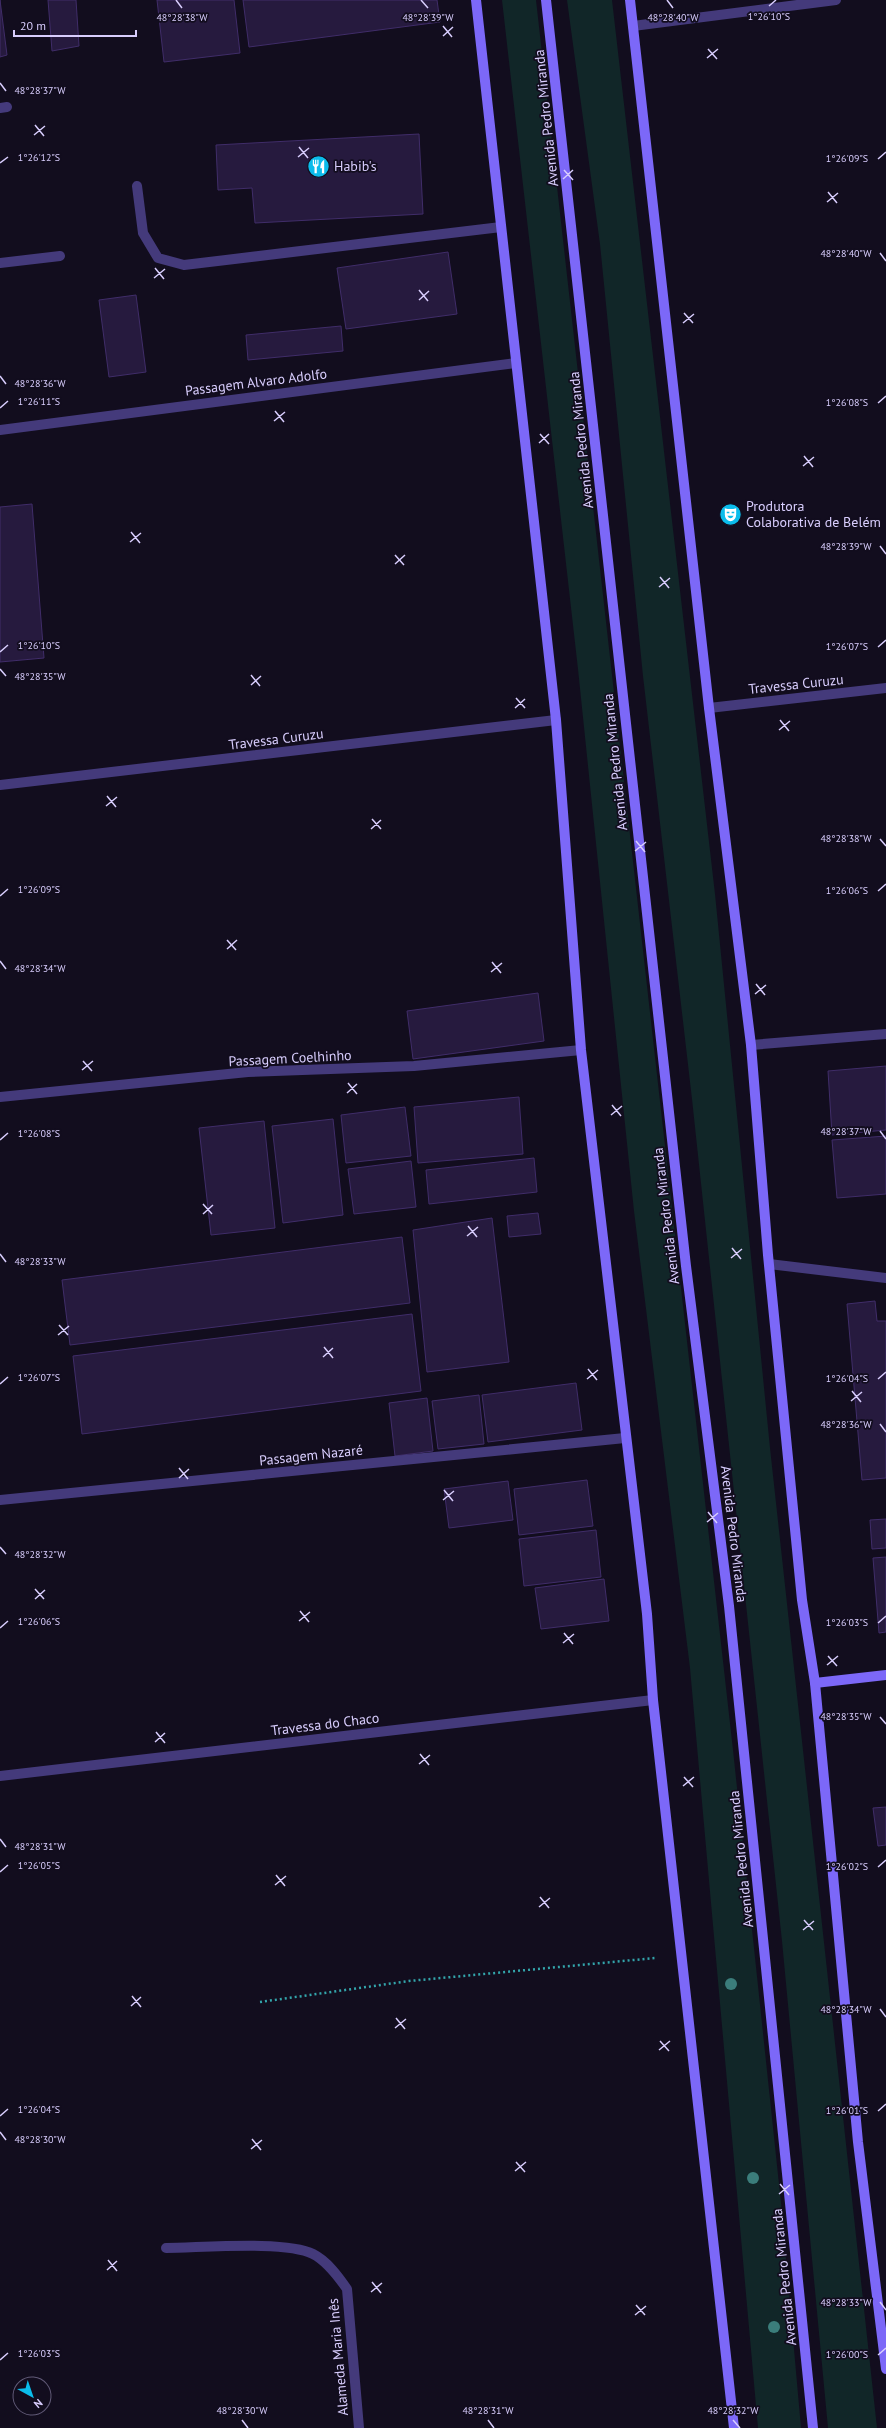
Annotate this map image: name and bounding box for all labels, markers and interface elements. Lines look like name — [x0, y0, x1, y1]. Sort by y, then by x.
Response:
text: 1°26'10"S — [748, 10, 790, 23]
text: 48°28'38"W — [156, 11, 208, 24]
text: 48°28'39"W — [402, 11, 454, 24]
text: 48°28'40"W — [647, 11, 699, 24]
scale bar — [14, 12, 136, 38]
text: 20 m — [20, 18, 46, 33]
street label: Avenida Pedro Miranda — [530, 49, 562, 187]
text: 48°28'37"W — [14, 84, 66, 97]
text: 1°26'12"S — [18, 151, 60, 164]
text: 1°26'09"S — [826, 152, 868, 165]
restaurant icon: Habib's — [306, 153, 332, 179]
place label: Habib's — [334, 157, 377, 175]
text: 48°28'40"W — [820, 247, 872, 260]
street label: Passagem Alvaro Adolfo — [184, 364, 328, 400]
street label: Avenida Pedro Miranda — [565, 371, 597, 509]
text: 48°28'36"W — [14, 377, 66, 390]
text: 1°26'11"S — [18, 395, 60, 408]
text: 1°26'08"S — [826, 396, 868, 409]
place label: Produtora Colaborativa de Belém — [746, 497, 881, 531]
theatre icon: Produtora Colaborativa de Belém — [717, 501, 743, 527]
text: 48°28'39"W — [820, 540, 872, 553]
text: 1°26'10"S — [18, 639, 60, 652]
text: 1°26'07"S — [826, 640, 868, 653]
text: 48°28'35"W — [14, 670, 66, 683]
street label: Travessa Curuzu — [748, 670, 844, 698]
street label: Avenida Pedro Miranda — [599, 693, 631, 831]
street label: Travessa Curuzu — [227, 724, 325, 754]
text: 48°28'38"W — [820, 832, 872, 845]
text: 1°26'09"S — [18, 883, 60, 896]
text: 1°26'06"S — [826, 884, 868, 897]
text: 48°28'34"W — [14, 962, 66, 975]
street label: Passagem Coelhinho — [228, 1046, 352, 1070]
text: 48°28'37"W — [820, 1125, 872, 1138]
text: 1°26'08"S — [18, 1127, 60, 1140]
street label: Avenida Pedro Miranda — [649, 1147, 683, 1285]
text: 48°28'33"W — [14, 1255, 66, 1268]
text: 1°26'07"S — [18, 1371, 60, 1384]
text: 1°26'04"S — [826, 1372, 868, 1385]
text: 48°28'36"W — [820, 1418, 872, 1431]
street label: Passagem Nazaré — [258, 1441, 364, 1469]
street label: Avenida Pedro Miranda — [717, 1465, 751, 1603]
text: 48°28'32"W — [14, 1548, 66, 1561]
text: 1°26'06"S — [18, 1615, 60, 1628]
text: 1°26'03"S — [826, 1616, 868, 1629]
street label: Travessa do Chaco — [270, 1708, 380, 1740]
text: 48°28'35"W — [820, 1710, 872, 1723]
street label: Avenida Pedro Miranda — [725, 1790, 757, 1928]
text: 48°28'31"W — [14, 1840, 66, 1853]
text: 1°26'05"S — [18, 1859, 60, 1872]
text: 1°26'02"S — [826, 1860, 868, 1873]
text: 48°28'34"W — [820, 2003, 872, 2016]
text: 1°26'04"S — [18, 2103, 60, 2116]
text: 1°26'01"S — [826, 2104, 868, 2117]
text: 48°28'30"W — [14, 2133, 66, 2146]
street label: Avenida Pedro Miranda — [768, 2208, 800, 2346]
text: 48°28'33"W — [820, 2296, 872, 2309]
street label: Alameda Maria Inês — [324, 2297, 352, 2416]
text: 1°26'03"S — [18, 2347, 60, 2360]
text: 1°26'00"S — [826, 2348, 868, 2361]
north arrow — [12, 2376, 52, 2416]
text: N — [31, 2396, 46, 2411]
text: 48°28'30"W — [216, 2404, 268, 2417]
text: 48°28'31"W — [462, 2404, 514, 2417]
text: 48°28'32"W — [707, 2404, 759, 2417]

